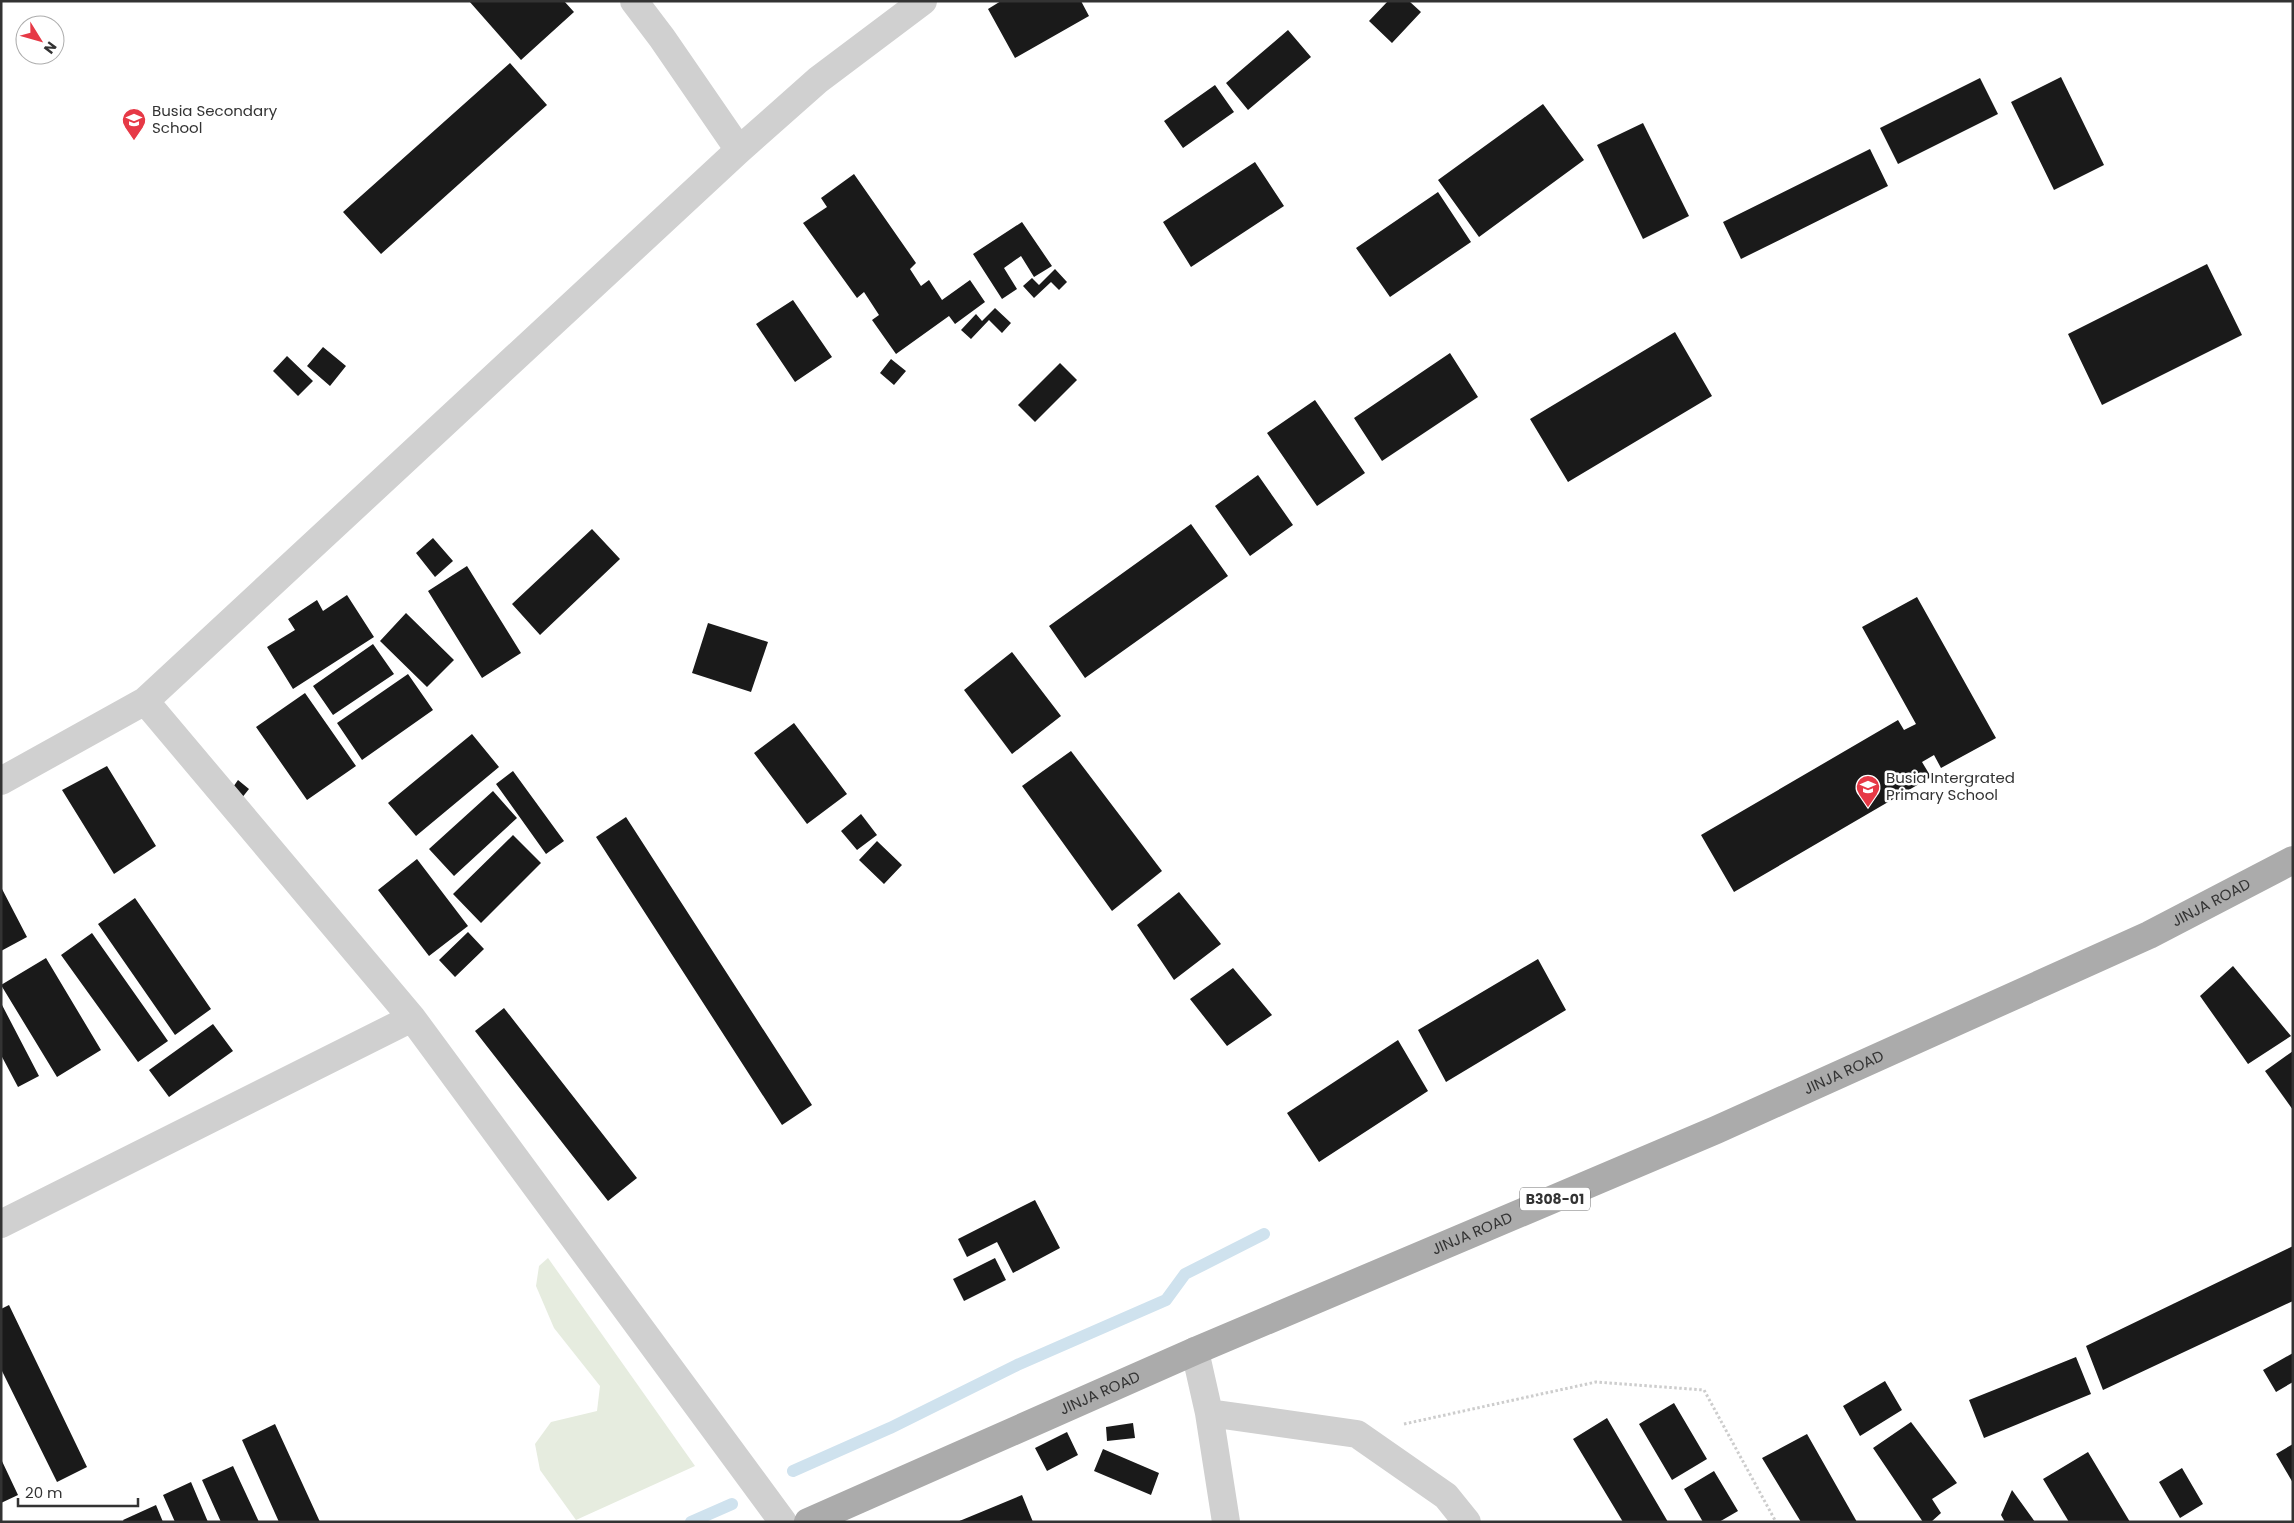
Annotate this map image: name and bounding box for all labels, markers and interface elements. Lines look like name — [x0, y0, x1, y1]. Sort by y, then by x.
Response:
north arrow — [15, 15, 65, 65]
text: N — [39, 38, 62, 58]
place label: Busia Secondary School — [152, 100, 278, 138]
school or university icon: Busia Secondary School — [121, 107, 147, 141]
place label: Busia Intergrated Primary School — [1886, 767, 2015, 805]
school or university icon: Busia Intergrated Primary School — [1855, 774, 1881, 808]
street label: JINJA ROAD — [2168, 873, 2254, 931]
street label: JINJA ROAD — [1800, 1045, 1887, 1099]
road number: B308-01 — [1520, 1188, 1590, 1210]
street label: JINJA ROAD — [1428, 1207, 1515, 1259]
street label: JINJA ROAD — [1056, 1366, 1143, 1420]
scale bar — [18, 1476, 138, 1508]
text: 20 m — [25, 1482, 63, 1503]

